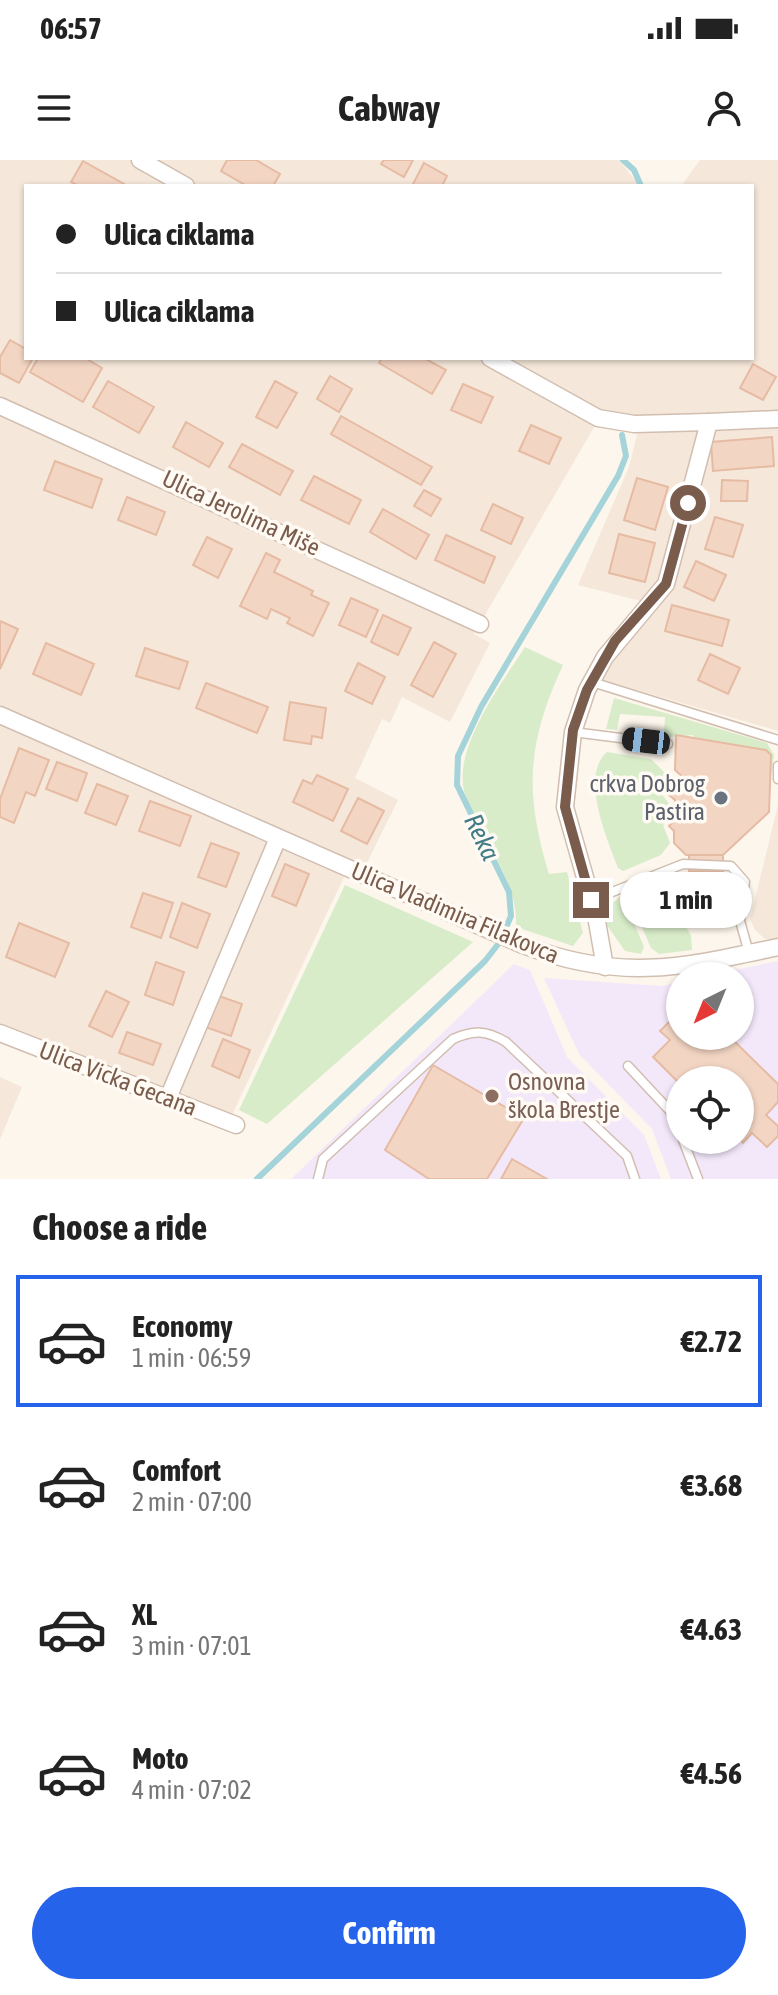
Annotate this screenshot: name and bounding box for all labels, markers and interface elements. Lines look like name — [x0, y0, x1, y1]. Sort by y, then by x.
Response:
text: 06:57 — [40, 11, 102, 45]
icon: menu — [32, 86, 76, 130]
icon: person — [702, 86, 746, 130]
text: Cabway — [338, 87, 440, 129]
text: Ulica ciklama — [104, 217, 254, 251]
text: Ulica ciklama — [104, 294, 254, 328]
street label: Ulica Jerolima Miše — [158, 464, 324, 561]
route start — [670, 485, 706, 521]
car — [621, 726, 671, 756]
place label: crkva Dobrog Pastira — [590, 770, 706, 825]
marker: crkva Dobrog Pastira — [712, 789, 730, 807]
water label: Reka — [458, 809, 506, 865]
street label: Ulica Vladimira Filakovca — [347, 857, 563, 969]
callout: 1 min — [619, 872, 751, 928]
route end — [573, 882, 609, 918]
text: 1 min — [659, 885, 713, 915]
north arrow — [666, 962, 754, 1050]
map controls — [666, 962, 754, 1154]
street label: Ulica Vicka Gecana — [35, 1036, 201, 1121]
button: locate — [666, 1066, 754, 1154]
place label: Osnovna škola Brestje — [508, 1068, 620, 1123]
marker: Osnovna škola Brestje — [483, 1087, 501, 1105]
text: Choose a ride — [32, 1206, 207, 1248]
icon: car — [36, 1305, 108, 1377]
text: Economy — [132, 1309, 233, 1343]
text: €2.72 — [681, 1324, 742, 1358]
text: 1 min · 06:59 — [132, 1343, 251, 1373]
icon: car — [36, 1449, 108, 1521]
text: Comfort — [132, 1453, 221, 1487]
text: €3.68 — [681, 1468, 742, 1502]
text: 2 min · 07:00 — [132, 1487, 252, 1517]
icon: car — [36, 1593, 108, 1665]
text: XL — [132, 1597, 157, 1631]
text: €4.63 — [681, 1612, 742, 1646]
text: 3 min · 07:01 — [132, 1631, 252, 1661]
icon: car — [36, 1737, 108, 1809]
text: Moto — [132, 1741, 189, 1775]
text: €4.56 — [681, 1756, 742, 1790]
text: 4 min · 07:02 — [132, 1775, 252, 1805]
button: Confirm — [32, 1887, 746, 1979]

